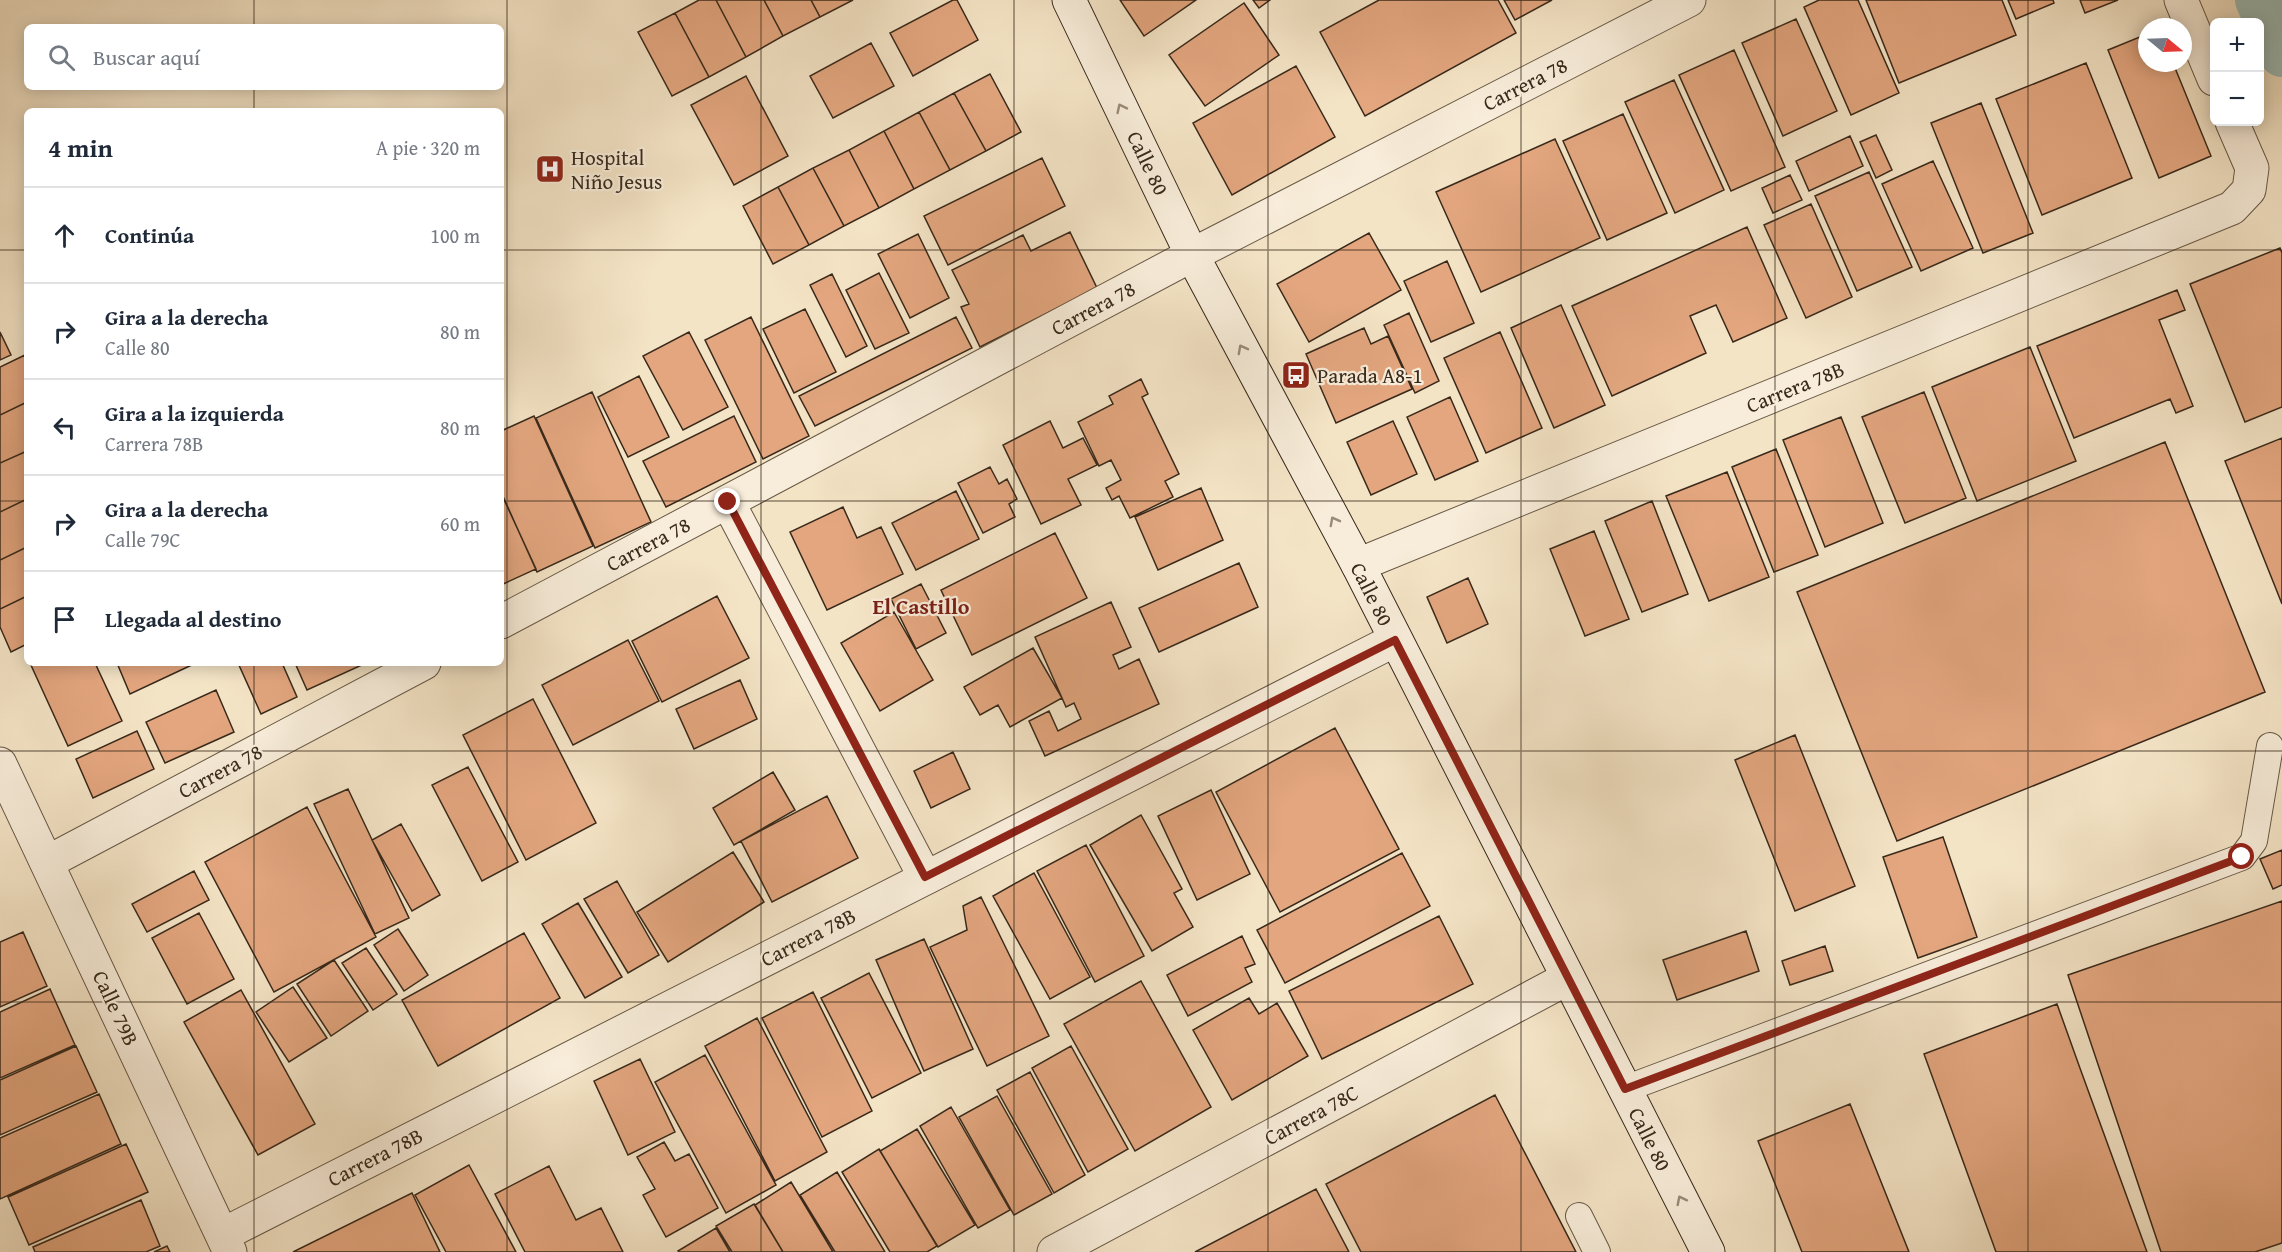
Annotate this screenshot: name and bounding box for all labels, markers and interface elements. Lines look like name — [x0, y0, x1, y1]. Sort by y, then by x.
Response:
north arrow — [2138, 18, 2192, 72]
map controls — [2210, 18, 2264, 126]
button: + — [2210, 18, 2264, 72]
search box — [24, 24, 504, 90]
icon: search — [45, 41, 78, 74]
text: Buscar aquí — [93, 41, 200, 73]
street label: Carrera 78 — [1477, 49, 1573, 119]
button: − — [2210, 72, 2264, 126]
one-way arrow — [1117, 104, 1129, 115]
street label: Calle 80 — [1119, 126, 1177, 200]
text: 4 min — [48, 128, 113, 167]
text: A pie · 320 m — [376, 133, 480, 162]
place label: Hospital Niño Jesus — [571, 142, 662, 197]
hospital icon: Hospital Niño Jesus — [534, 153, 566, 185]
icon: ahead — [48, 219, 81, 252]
text: Continúa — [105, 219, 194, 251]
text: 100 m — [430, 221, 480, 250]
street label: Carrera 78 — [1045, 273, 1141, 343]
text: Gira a la derecha — [105, 301, 268, 333]
icon: right — [48, 315, 81, 348]
text: 80 m — [440, 317, 480, 346]
text: Calle 80 — [105, 333, 170, 362]
one-way arrow — [1238, 345, 1249, 356]
street label: Carrera 78B — [1741, 353, 1849, 421]
bus stop icon: Parada A8-1 — [1280, 359, 1312, 391]
place label: Parada A8-1 — [1317, 360, 1423, 391]
text: Gira a la izquierda — [105, 397, 284, 429]
icon: left — [48, 411, 81, 444]
text: 80 m — [440, 413, 480, 442]
text: Carrera 78B — [105, 429, 203, 458]
route end — [714, 488, 740, 514]
text: Gira a la derecha — [105, 493, 268, 525]
icon: right — [48, 507, 81, 540]
text: 60 m — [440, 509, 480, 538]
street label: Carrera 78 — [600, 509, 696, 579]
one-way arrow — [1330, 517, 1341, 528]
text: Calle 79C — [105, 525, 180, 554]
street label: Calle 80 — [1343, 557, 1401, 631]
district label: El Castillo — [872, 590, 970, 622]
icon: arrive — [48, 603, 81, 636]
text: Llegada al destino — [105, 603, 281, 635]
street label: Carrera 78 — [172, 736, 268, 806]
route start — [2228, 843, 2254, 869]
street label: Carrera 78B — [755, 900, 861, 974]
street label: Calle 79B — [85, 965, 147, 1051]
street label: Carrera 78C — [1258, 1077, 1364, 1153]
street label: Calle 80 — [1621, 1102, 1679, 1176]
street label: Carrera 78B — [322, 1120, 428, 1194]
one-way arrow — [1677, 1196, 1688, 1206]

